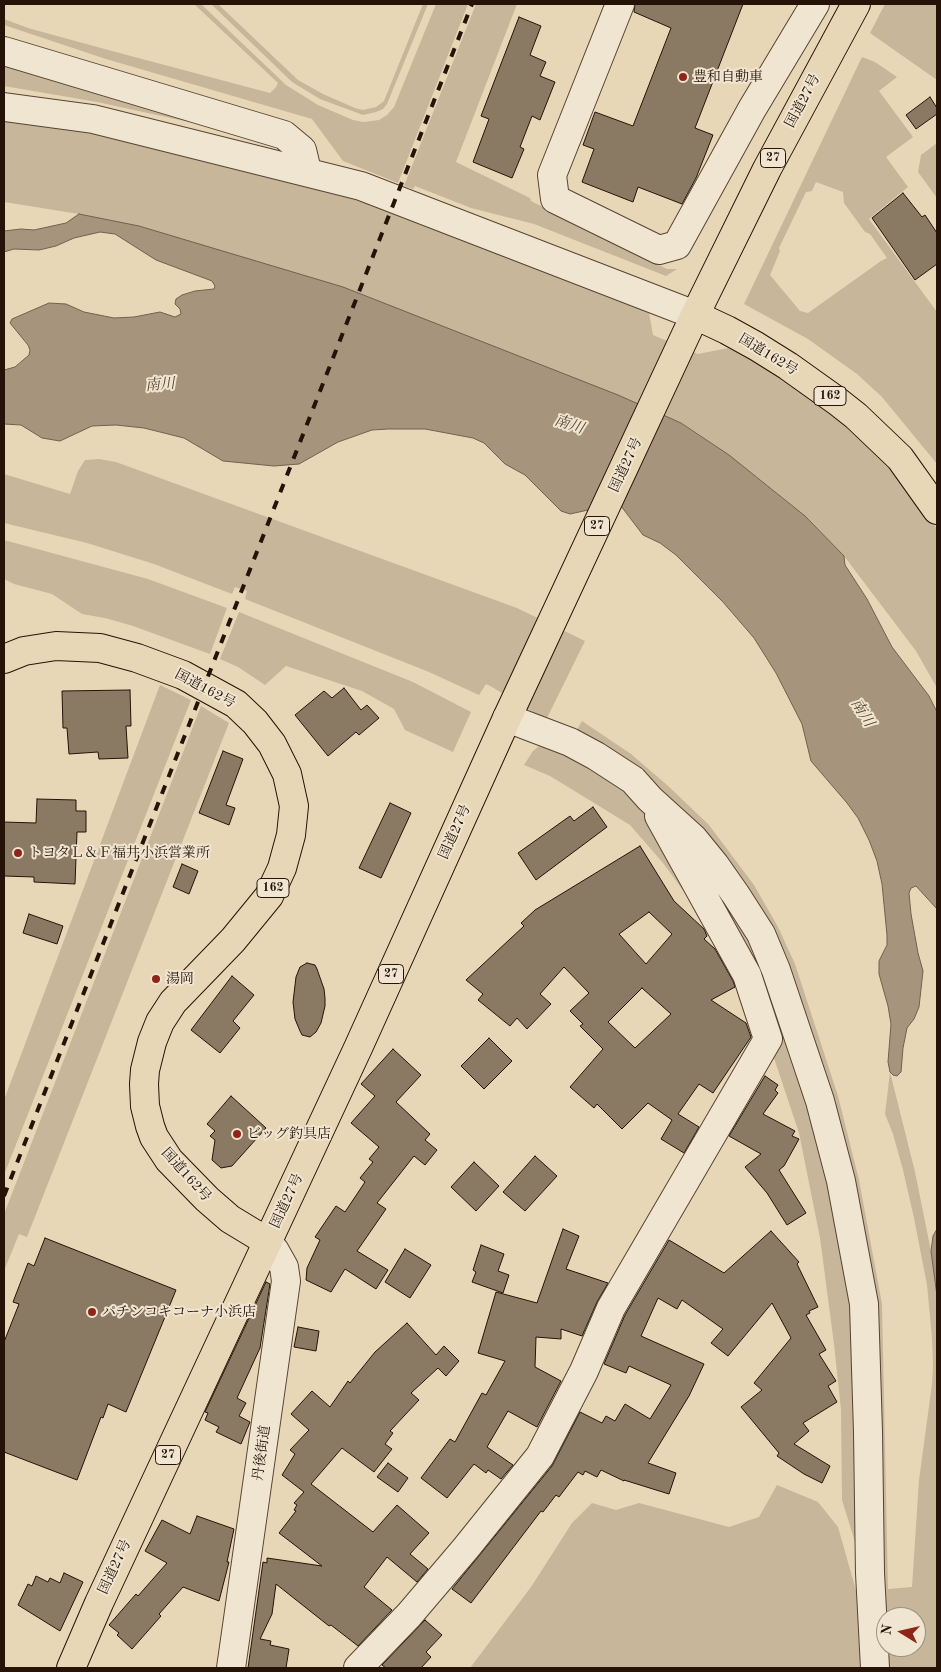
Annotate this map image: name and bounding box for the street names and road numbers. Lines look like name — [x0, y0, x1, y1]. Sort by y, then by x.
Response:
street label: 国道27号 — [782, 71, 824, 131]
road number: 27 — [760, 148, 786, 168]
street label: 国道162号 — [735, 331, 801, 379]
road number: 162 — [814, 386, 846, 406]
street label: 国道27号 — [606, 435, 646, 495]
road number: 27 — [584, 516, 610, 536]
street label: 国道162号 — [172, 666, 238, 712]
street label: 国道27号 — [435, 802, 475, 862]
road number: 162 — [257, 878, 289, 898]
road number: 27 — [378, 964, 404, 984]
street label: 国道162号 — [158, 1145, 214, 1205]
street label: 国道27号 — [267, 1171, 307, 1231]
street label: 丹後街道 — [250, 1424, 274, 1482]
road number: 27 — [156, 1446, 180, 1464]
street label: 国道27号 — [95, 1537, 135, 1597]

